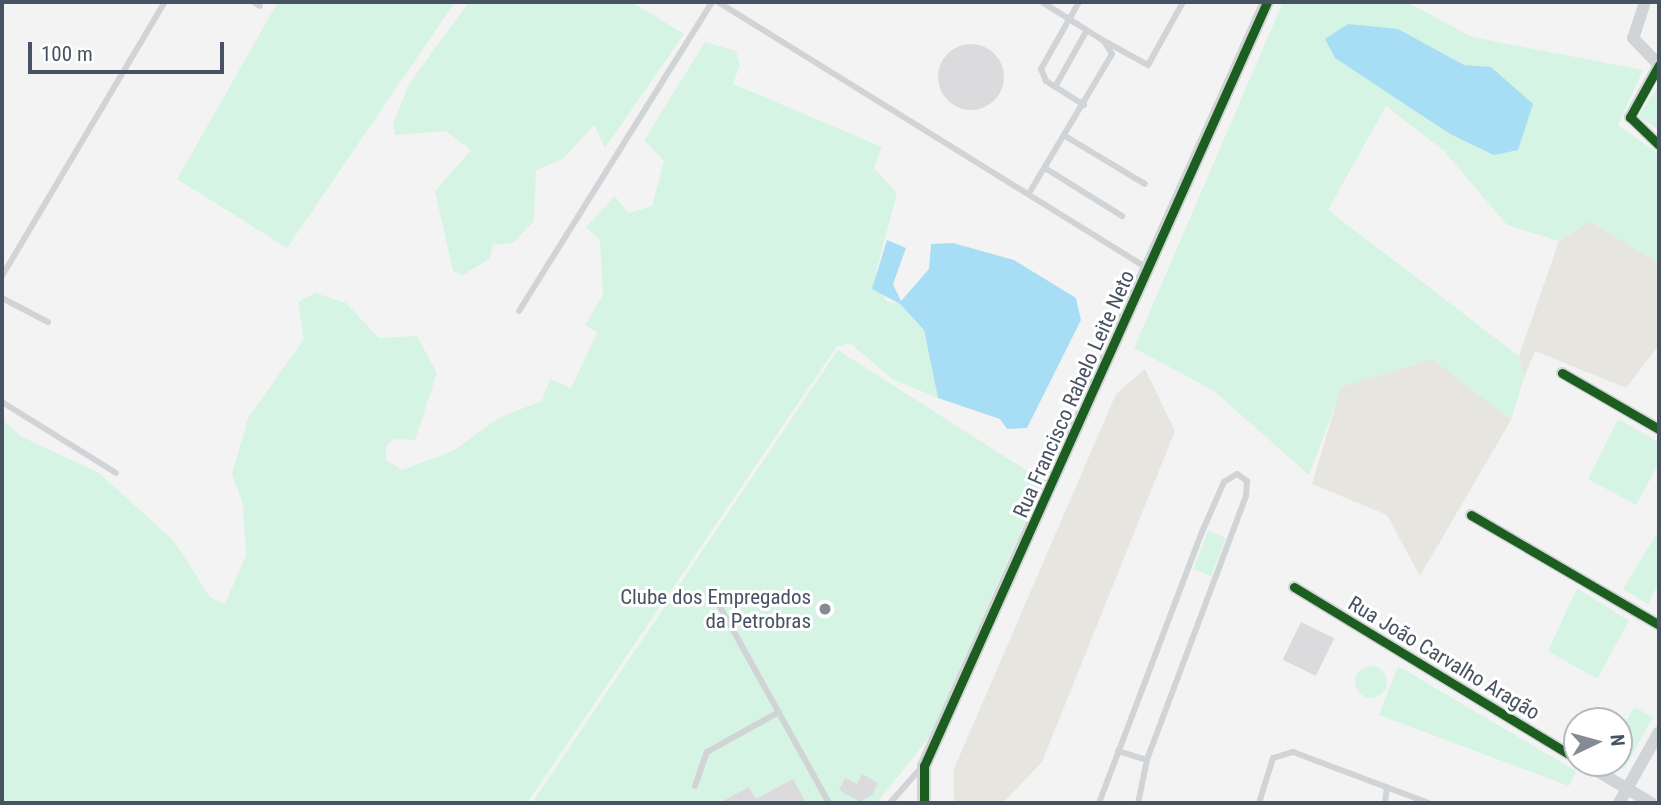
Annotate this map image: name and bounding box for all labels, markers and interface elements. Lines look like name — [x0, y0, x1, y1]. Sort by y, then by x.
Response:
scale bar — [32, 28, 228, 72]
text: 100 m — [41, 42, 93, 66]
street label: Rua Francisco Rabelo Leite Neto — [1008, 267, 1140, 521]
place label: Clube dos Empregados da Petrobras — [620, 584, 811, 634]
street label: Rua João Carvalho Aragão — [1344, 591, 1544, 725]
marker: Clube dos Empregados da Petrobras — [817, 601, 833, 617]
north arrow — [1563, 707, 1633, 777]
text: N — [1605, 733, 1629, 747]

